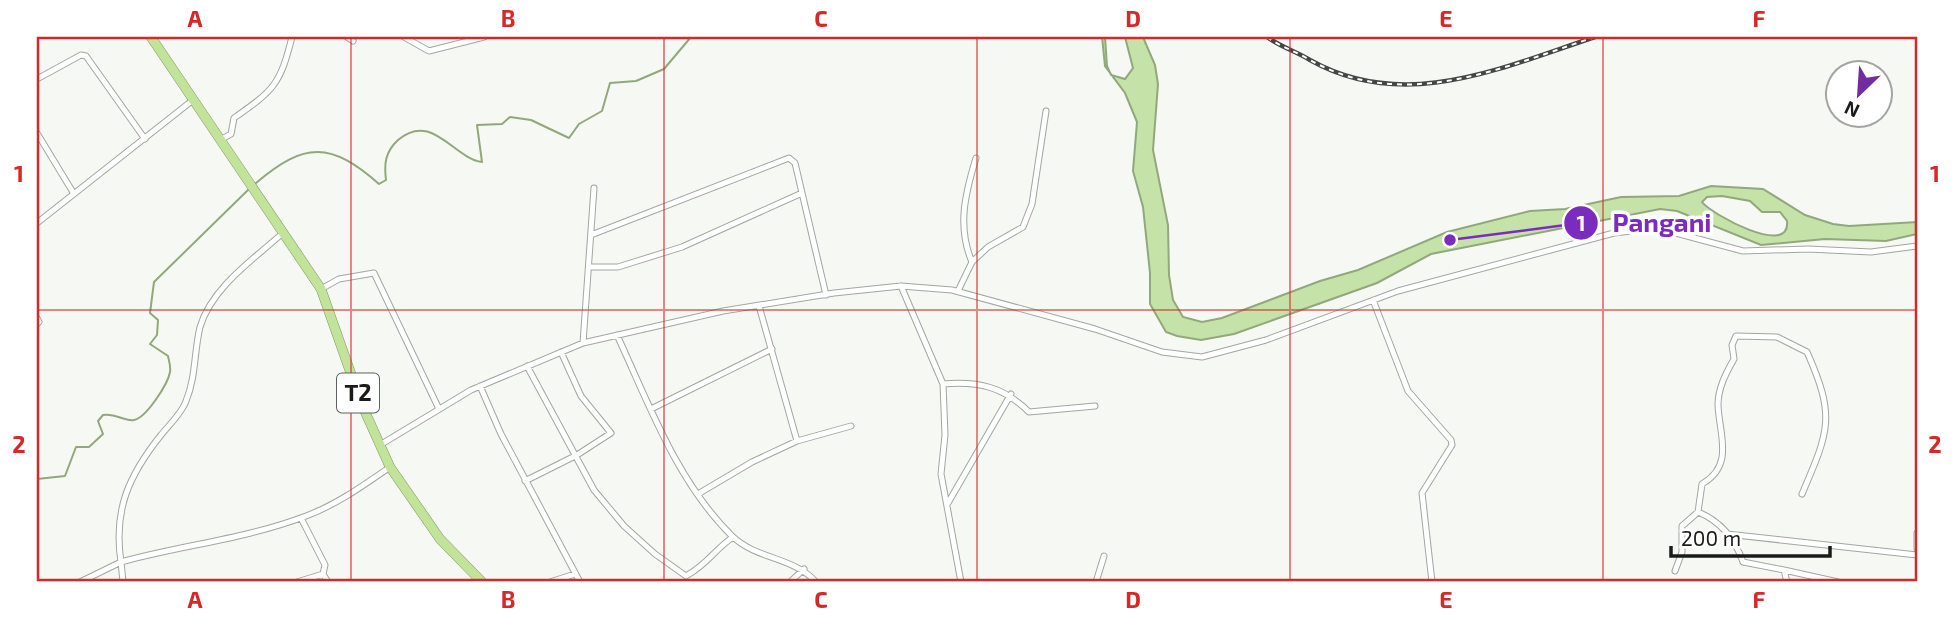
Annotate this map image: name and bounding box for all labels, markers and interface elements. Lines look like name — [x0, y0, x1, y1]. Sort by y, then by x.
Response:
text: A — [187, 4, 203, 32]
text: B — [501, 4, 515, 32]
text: C — [814, 4, 828, 32]
text: D — [1125, 4, 1141, 32]
text: E — [1439, 4, 1453, 32]
text: F — [1753, 4, 1766, 32]
north arrow — [1825, 60, 1895, 130]
text: N — [1841, 97, 1863, 123]
text: 1 — [14, 159, 24, 187]
text: 1 — [1930, 159, 1940, 187]
callout: Pangani — [1564, 200, 1726, 247]
text: Pangani — [1612, 206, 1712, 237]
text: 1 — [1576, 210, 1586, 235]
road number: T2 — [337, 374, 379, 412]
text: 2 — [12, 430, 26, 458]
text: 2 — [1928, 430, 1942, 458]
scale bar — [1671, 514, 1830, 558]
text: 200 m — [1681, 525, 1741, 550]
text: A — [187, 585, 203, 613]
text: B — [501, 585, 515, 613]
text: C — [814, 585, 828, 613]
text: D — [1125, 585, 1141, 613]
text: E — [1439, 585, 1453, 613]
text: F — [1753, 585, 1766, 613]

